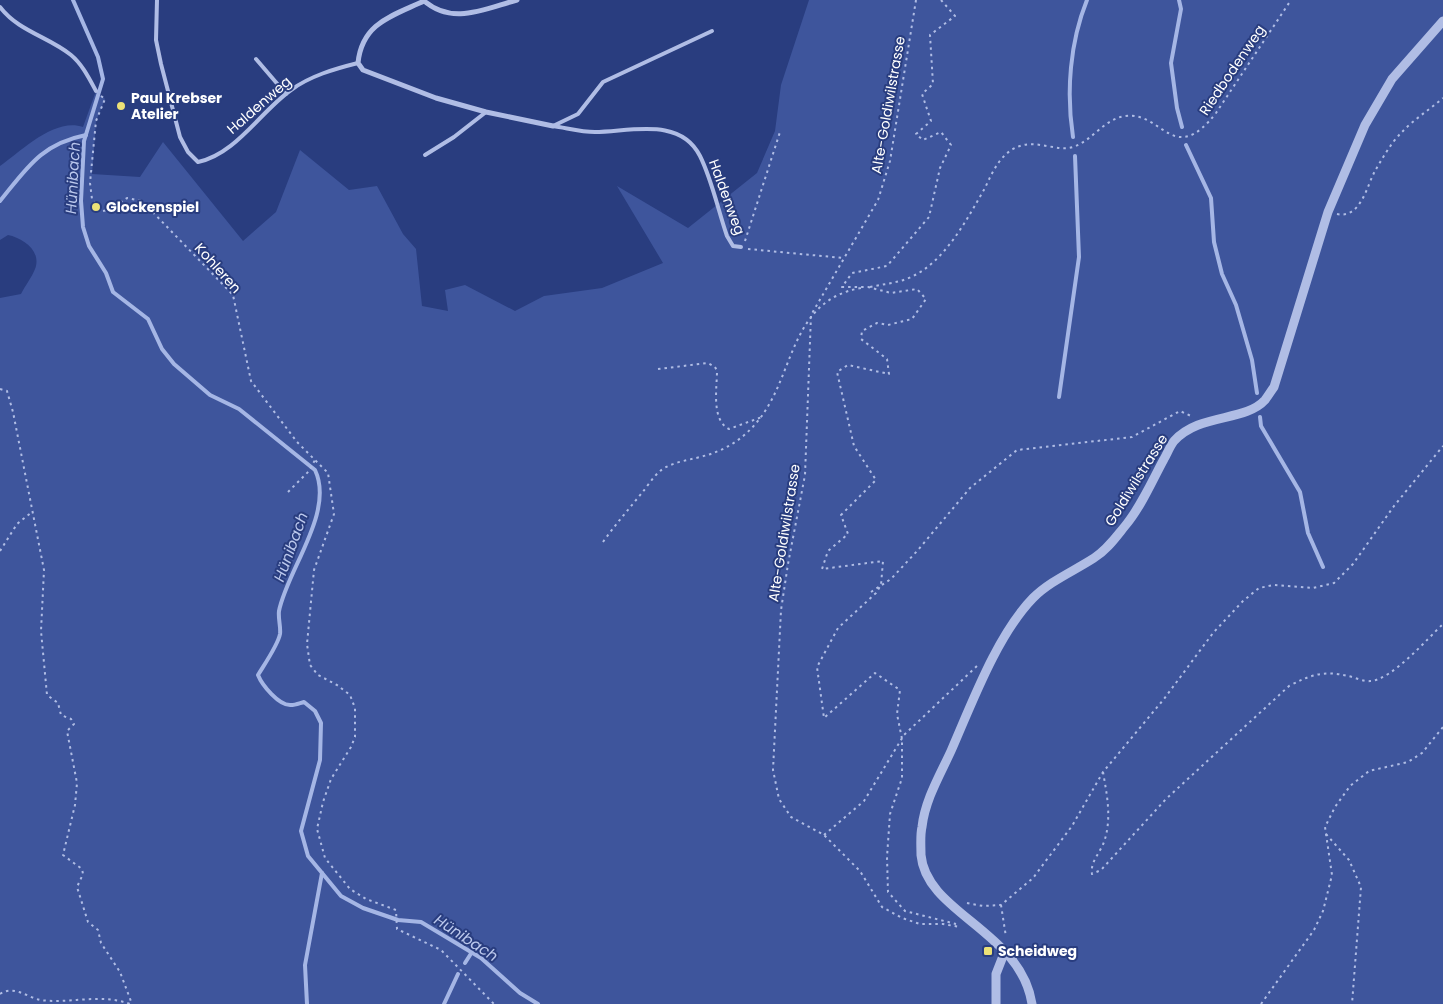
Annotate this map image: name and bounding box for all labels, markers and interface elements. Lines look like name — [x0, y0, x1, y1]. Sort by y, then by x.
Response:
street label: Riedbodenweg — [1194, 21, 1270, 119]
street label: Alte-Goldiwilstrasse — [866, 34, 910, 175]
street label: Haldenweg — [223, 71, 295, 139]
place label: Paul Krebser Atelier — [131, 88, 222, 124]
marker: Paul Krebser Atelier — [115, 100, 127, 112]
water label: Hünibach — [60, 141, 85, 215]
street label: Haldenweg — [704, 156, 750, 238]
place label: Glockenspiel — [106, 197, 199, 217]
marker: Glockenspiel — [90, 201, 102, 213]
street label: Kohleren — [190, 239, 246, 297]
street label: Goldiwilstrasse — [1100, 430, 1172, 530]
street label: Alte-Goldiwilstrasse — [763, 462, 805, 603]
water label: Hünibach — [268, 509, 313, 584]
water label: Hünibach — [430, 909, 502, 966]
place label: Scheidweg — [998, 941, 1077, 961]
marker: Scheidweg — [982, 945, 994, 957]

